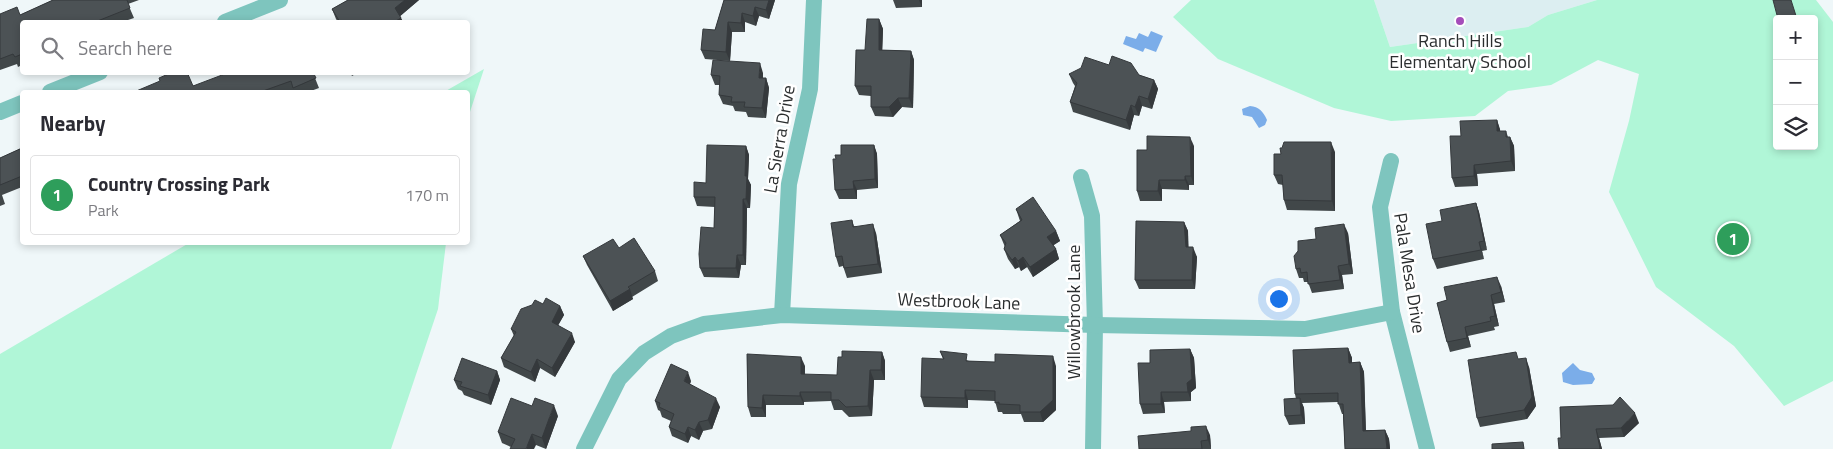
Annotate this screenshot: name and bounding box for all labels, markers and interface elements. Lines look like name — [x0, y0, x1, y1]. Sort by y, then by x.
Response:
marker: Ranch Hills Elementary School — [1454, 15, 1466, 27]
map controls — [1773, 15, 1818, 150]
button: + — [1773, 15, 1818, 60]
search box — [20, 20, 470, 75]
place label: Ranch Hills Elementary School — [1389, 27, 1531, 75]
text: Search here — [78, 33, 172, 62]
icon: search — [38, 34, 66, 62]
button: − — [1773, 60, 1818, 105]
street label: La Sierra Drive — [756, 83, 802, 195]
button: layers — [1773, 105, 1818, 150]
text: Nearby — [40, 107, 105, 139]
text: Country Crossing Park — [88, 169, 270, 198]
text: 1 — [53, 183, 61, 207]
text: 170 m — [405, 183, 449, 207]
text: Park — [88, 198, 119, 222]
street label: Pala Mesa Drive — [1387, 211, 1433, 335]
pin: 1 — [1717, 220, 1749, 258]
street label: Willowbrook Lane — [1060, 245, 1087, 379]
street label: Westbrook Lane — [897, 285, 1021, 317]
your location — [1266, 286, 1292, 312]

